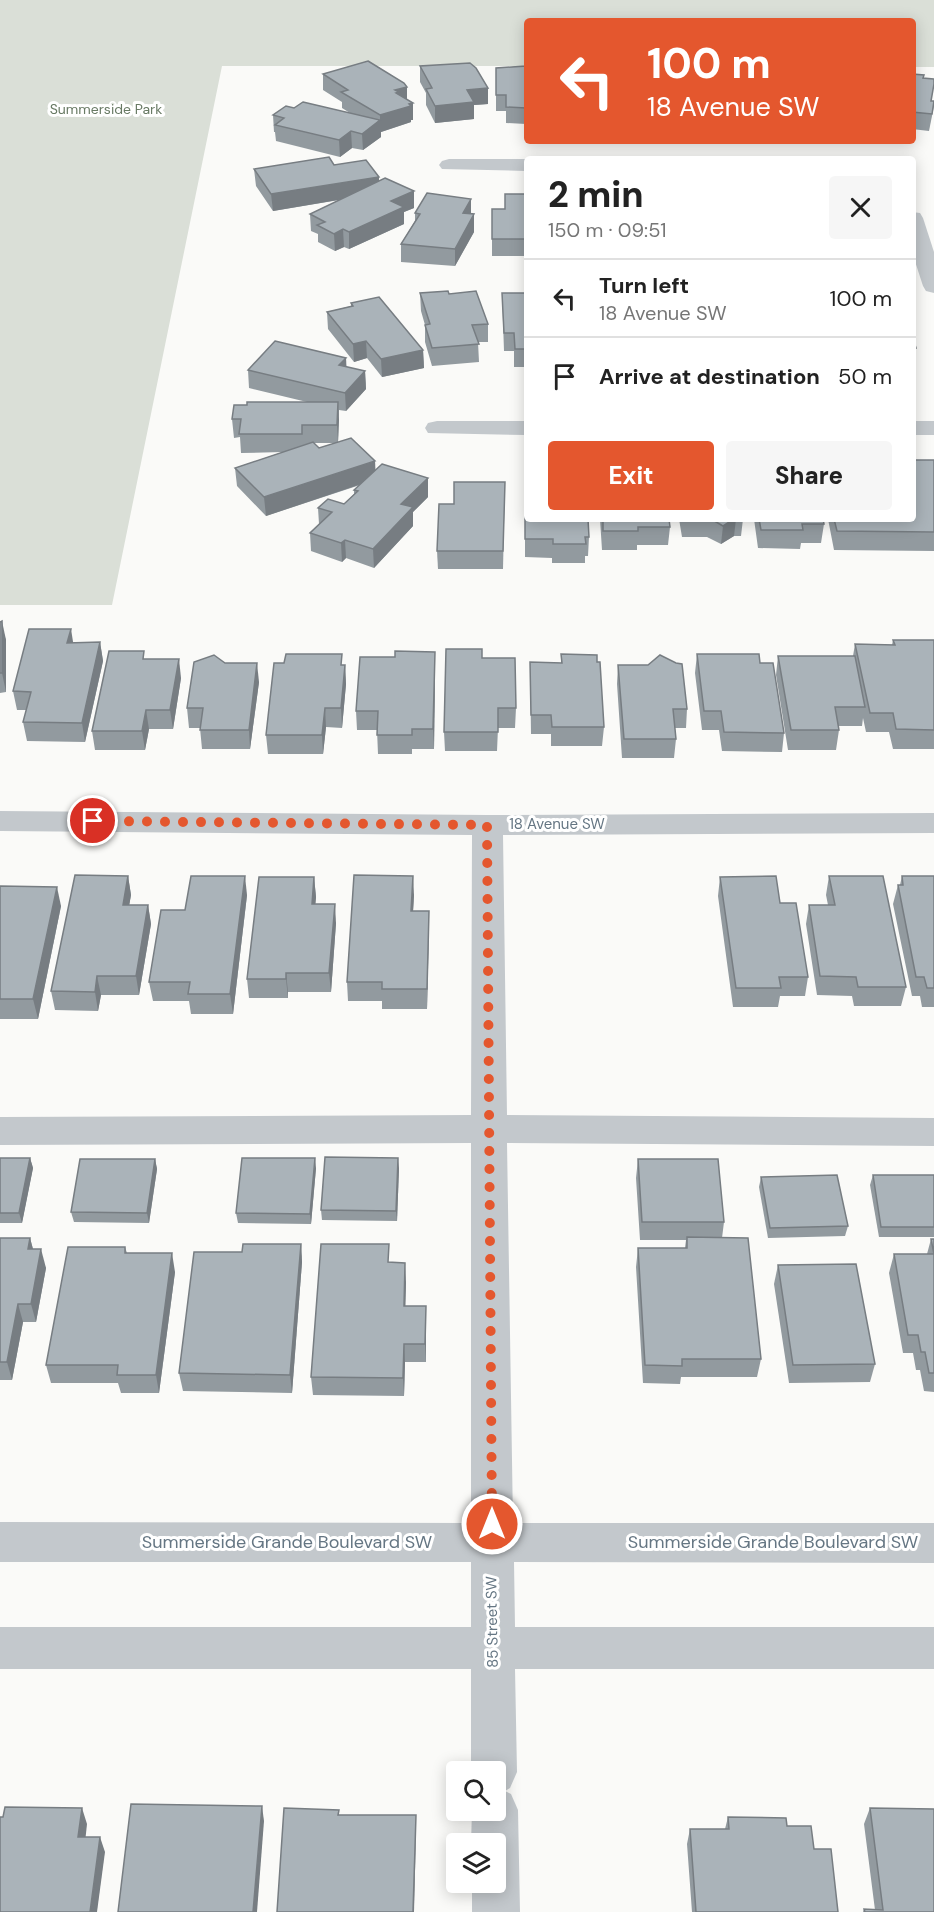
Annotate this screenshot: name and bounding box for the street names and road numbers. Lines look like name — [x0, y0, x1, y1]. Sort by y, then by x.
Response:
street label: 18 Avenue SW — [509, 814, 605, 834]
street label: Summerside Grande Boulevard SW — [142, 1530, 432, 1554]
street label: Summerside Grande Boulevard SW — [628, 1530, 918, 1554]
street label: 85 Street SW — [481, 1575, 503, 1668]

